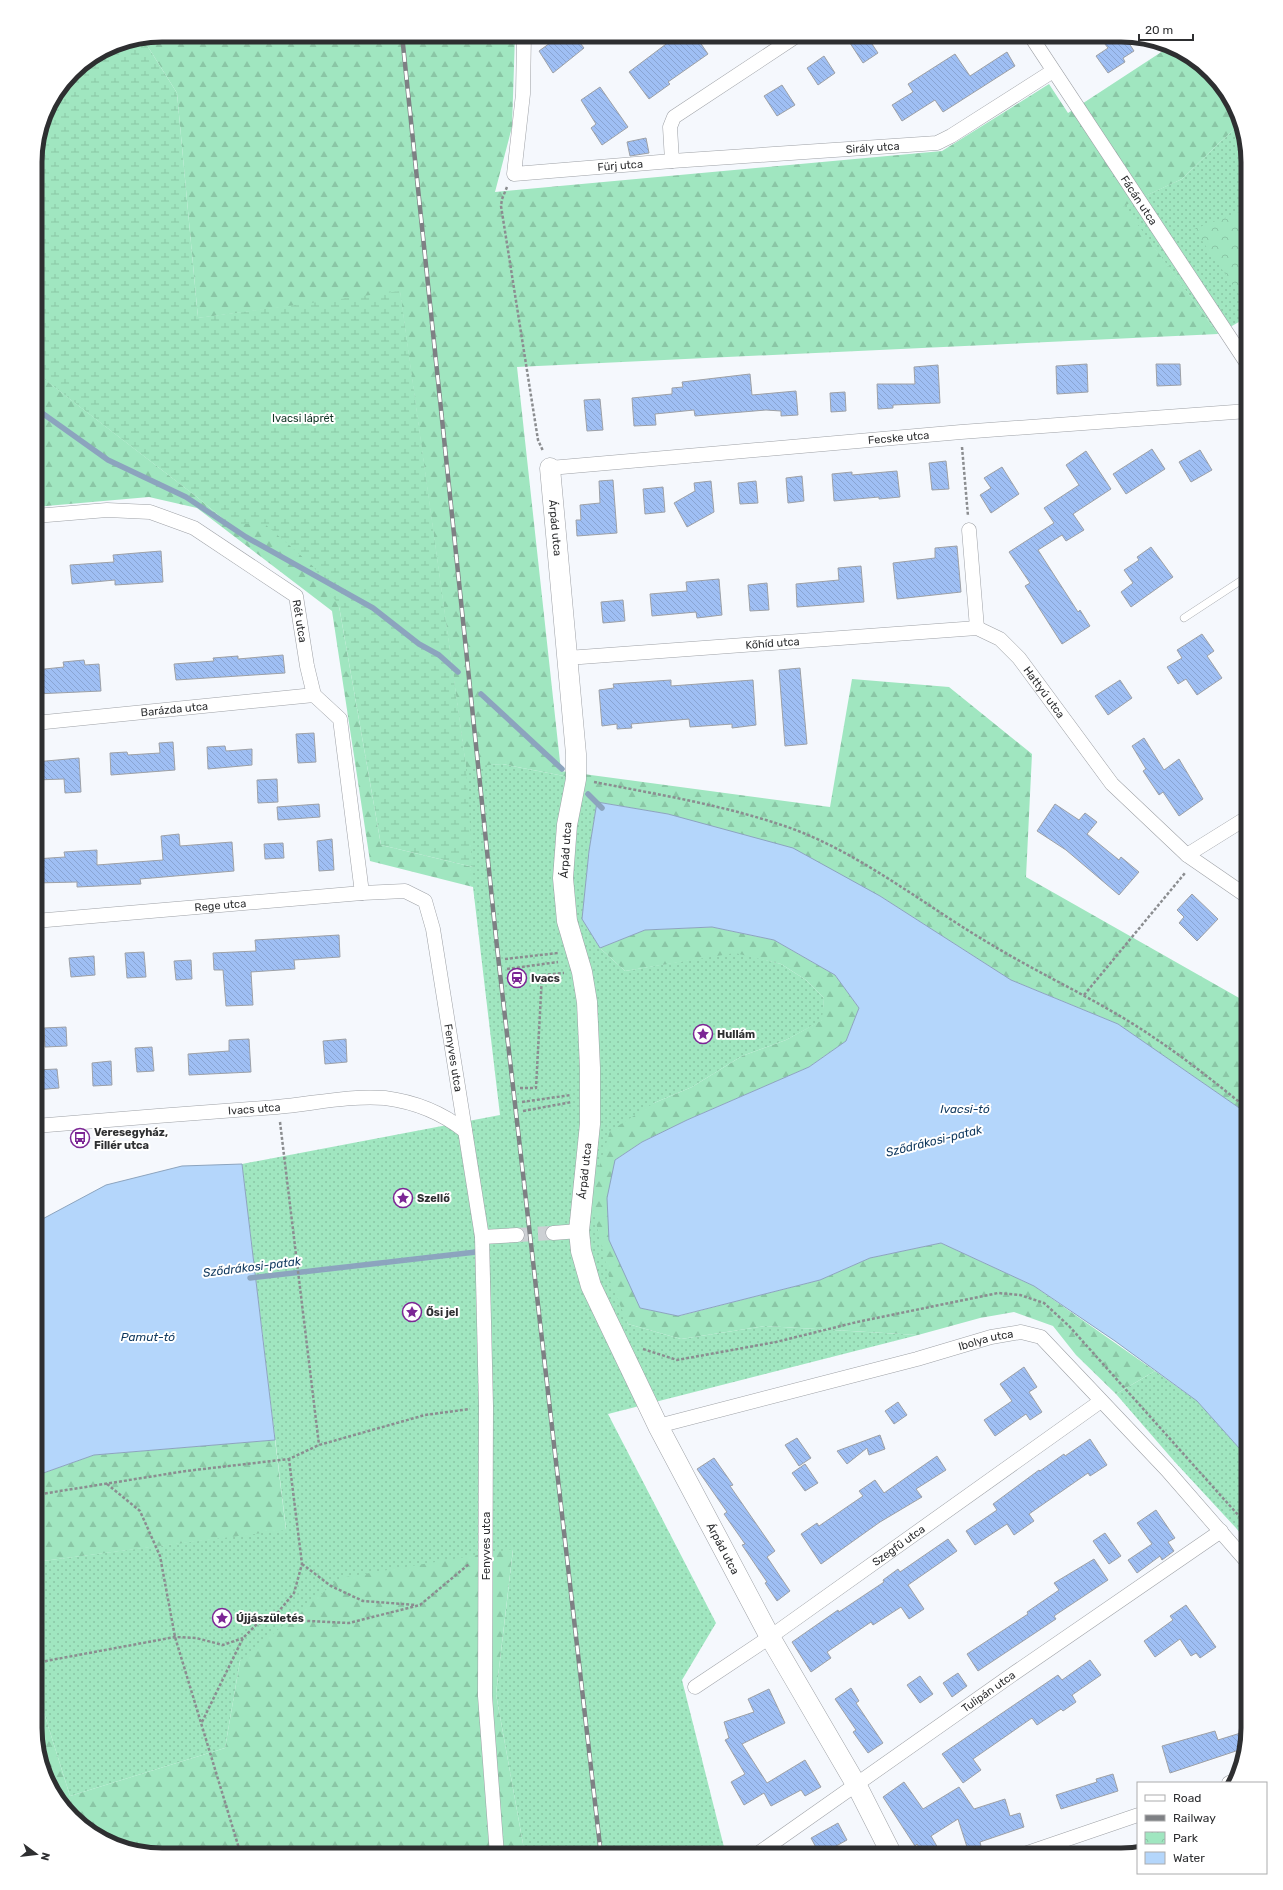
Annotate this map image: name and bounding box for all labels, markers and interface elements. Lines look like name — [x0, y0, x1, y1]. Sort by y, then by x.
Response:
scale bar — [1139, 16, 1193, 42]
text: 20 m — [1145, 23, 1173, 37]
street label: Sirály utca — [845, 139, 900, 156]
street label: Fürj utca — [597, 157, 643, 174]
street label: Fácán utca — [1118, 173, 1160, 227]
park label: Ivacsi láprét — [272, 412, 335, 425]
street label: Fecske utca — [867, 428, 930, 447]
street label: Árpád utca — [546, 499, 564, 556]
street label: Rét utca — [290, 599, 310, 643]
street label: Kőhíd utca — [745, 635, 800, 651]
street label: Hattyú utca — [1021, 664, 1068, 721]
street label: Barázda utca — [140, 699, 209, 719]
street label: Árpád utca — [558, 821, 574, 879]
street label: Rege utca — [194, 896, 247, 914]
station icon: Ivacs — [506, 967, 528, 989]
place label: Ivacs — [531, 972, 560, 985]
street label: Fenyves utca — [442, 1023, 465, 1093]
place icon: Hullám — [692, 1023, 714, 1045]
place label: Hullám — [717, 1028, 755, 1041]
street label: Ivacs utca — [228, 1100, 281, 1117]
water label: Ivacsi-tó — [940, 1102, 990, 1116]
water label: Sződrákosi-patak — [884, 1122, 984, 1160]
place label: Veresegyház, Fillér utca — [94, 1126, 168, 1152]
bus stop icon: Veresegyház, Fillér utca — [69, 1127, 91, 1149]
street label: Árpád utca — [576, 1142, 594, 1200]
place icon: Szellő — [392, 1187, 414, 1209]
place label: Szellő — [417, 1192, 450, 1205]
water label: Sződrákosi-patak — [202, 1254, 303, 1280]
place icon: Ősi jel — [401, 1301, 423, 1323]
place label: Ősi jel — [426, 1306, 458, 1319]
street label: Ibolya utca — [957, 1327, 1014, 1353]
water label: Pamut-tó — [121, 1330, 175, 1344]
street label: Fenyves utca — [480, 1512, 493, 1580]
street label: Árpád utca — [704, 1520, 742, 1577]
street label: Szegfű utca — [870, 1522, 927, 1569]
place icon: Újjászületés — [211, 1607, 233, 1629]
place label: Újjászületés — [236, 1612, 304, 1625]
street label: Tulipán utca — [959, 1668, 1018, 1715]
legend — [1137, 1782, 1267, 1874]
text: Road — [1173, 1791, 1201, 1805]
text: Railway — [1173, 1811, 1216, 1825]
text: Park — [1173, 1831, 1199, 1845]
north arrow — [16, 1834, 56, 1874]
text: N — [38, 1851, 52, 1862]
text: Water — [1173, 1851, 1205, 1865]

